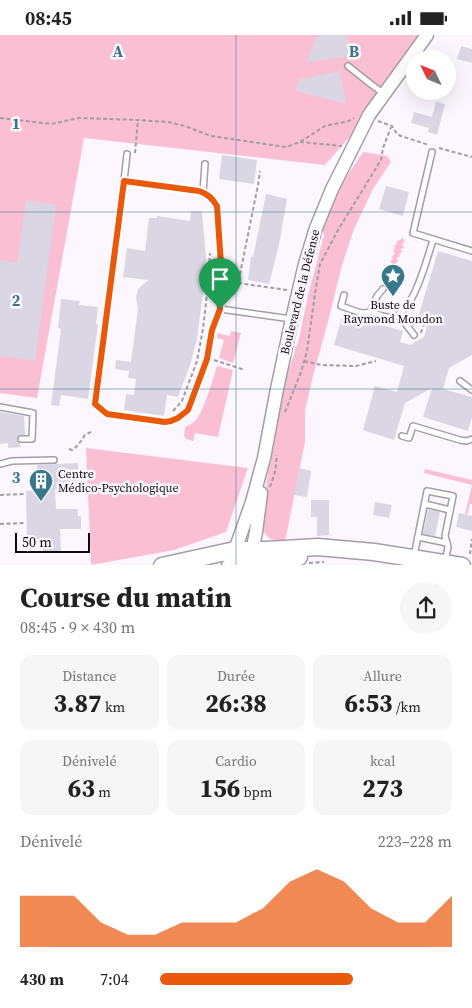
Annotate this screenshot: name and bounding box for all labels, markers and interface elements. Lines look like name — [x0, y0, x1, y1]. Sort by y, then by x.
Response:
text: 08:45 — [25, 5, 72, 31]
text: A — [113, 40, 124, 62]
text: B — [349, 40, 360, 62]
north arrow — [406, 50, 456, 100]
map controls — [406, 50, 456, 100]
text: 1 — [12, 112, 20, 134]
street label: Boulevard de la Défense — [277, 228, 323, 356]
pin — [199, 258, 241, 309]
place icon: Buste de Raymond Mondon — [380, 263, 406, 297]
icon: arrive — [206, 265, 234, 293]
text: 2 — [12, 289, 21, 311]
place label: Buste de Raymond Mondon — [343, 297, 443, 327]
text: 3 — [12, 466, 21, 488]
place label: Centre Médico-Psychologique — [58, 466, 179, 496]
building icon: Centre Médico-Psychologique — [28, 468, 54, 502]
scale bar — [15, 531, 90, 554]
text: 50 m — [22, 532, 52, 552]
text: Course du matin — [20, 578, 232, 616]
button: share — [400, 582, 452, 634]
text: 08:45 · 9 × 430 m — [20, 616, 135, 638]
text: Distance — [62, 666, 116, 686]
text: Durée — [217, 666, 255, 686]
text: Allure — [363, 666, 402, 686]
text: 3.87 — [53, 686, 102, 720]
text: 26:38 — [205, 686, 267, 720]
text: 6:53 — [345, 686, 393, 720]
text: km — [102, 697, 125, 717]
text: /km — [393, 697, 421, 717]
text: Dénivelé — [62, 751, 117, 771]
text: Cardio — [215, 751, 257, 771]
text: kcal — [370, 751, 395, 771]
text: 63 — [68, 771, 95, 805]
text: 156 — [200, 771, 240, 805]
text: 273 — [362, 771, 403, 805]
text: m — [95, 782, 111, 802]
text: bpm — [240, 782, 272, 802]
text: Dénivelé — [20, 830, 82, 852]
text: 223–228 m — [378, 830, 452, 852]
text: 430 m — [20, 968, 64, 990]
text: 7:04 — [100, 968, 129, 990]

